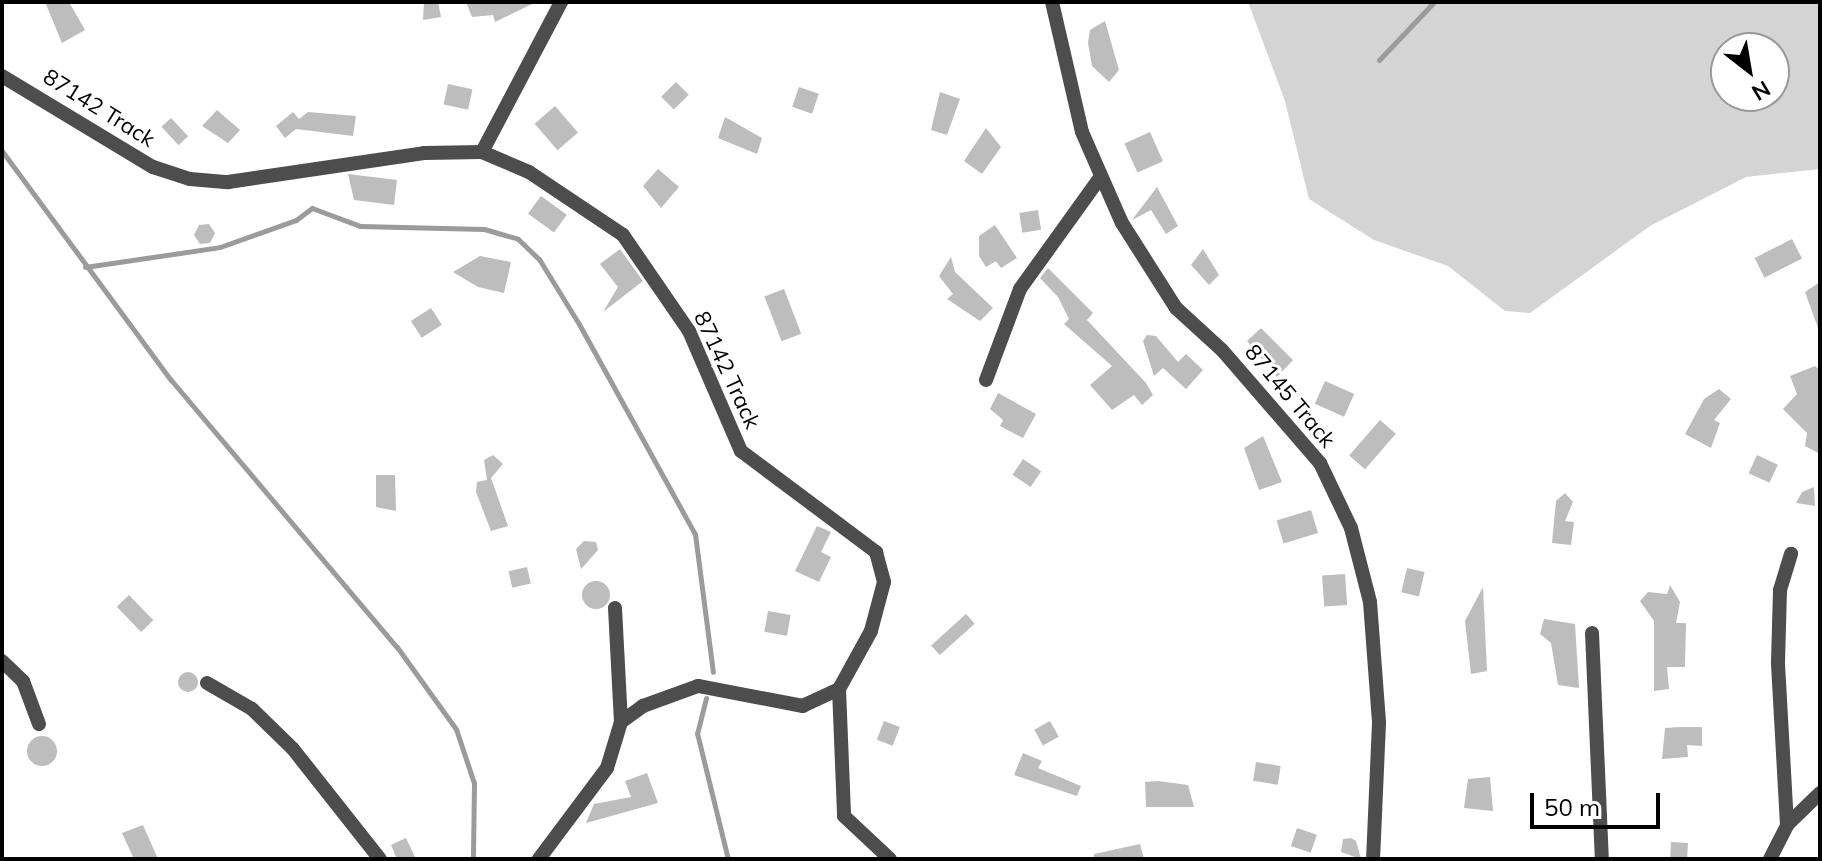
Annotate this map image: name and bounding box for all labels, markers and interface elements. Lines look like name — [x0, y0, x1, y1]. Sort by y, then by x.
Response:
north arrow — [1710, 32, 1790, 112]
street label: 87142 Track — [38, 63, 160, 153]
text: N — [1747, 75, 1776, 107]
street label: 87142 Track — [688, 307, 766, 433]
street label: 87145 Track — [1239, 339, 1341, 453]
scale bar — [1534, 777, 1664, 827]
text: 50 m — [1544, 792, 1600, 822]

